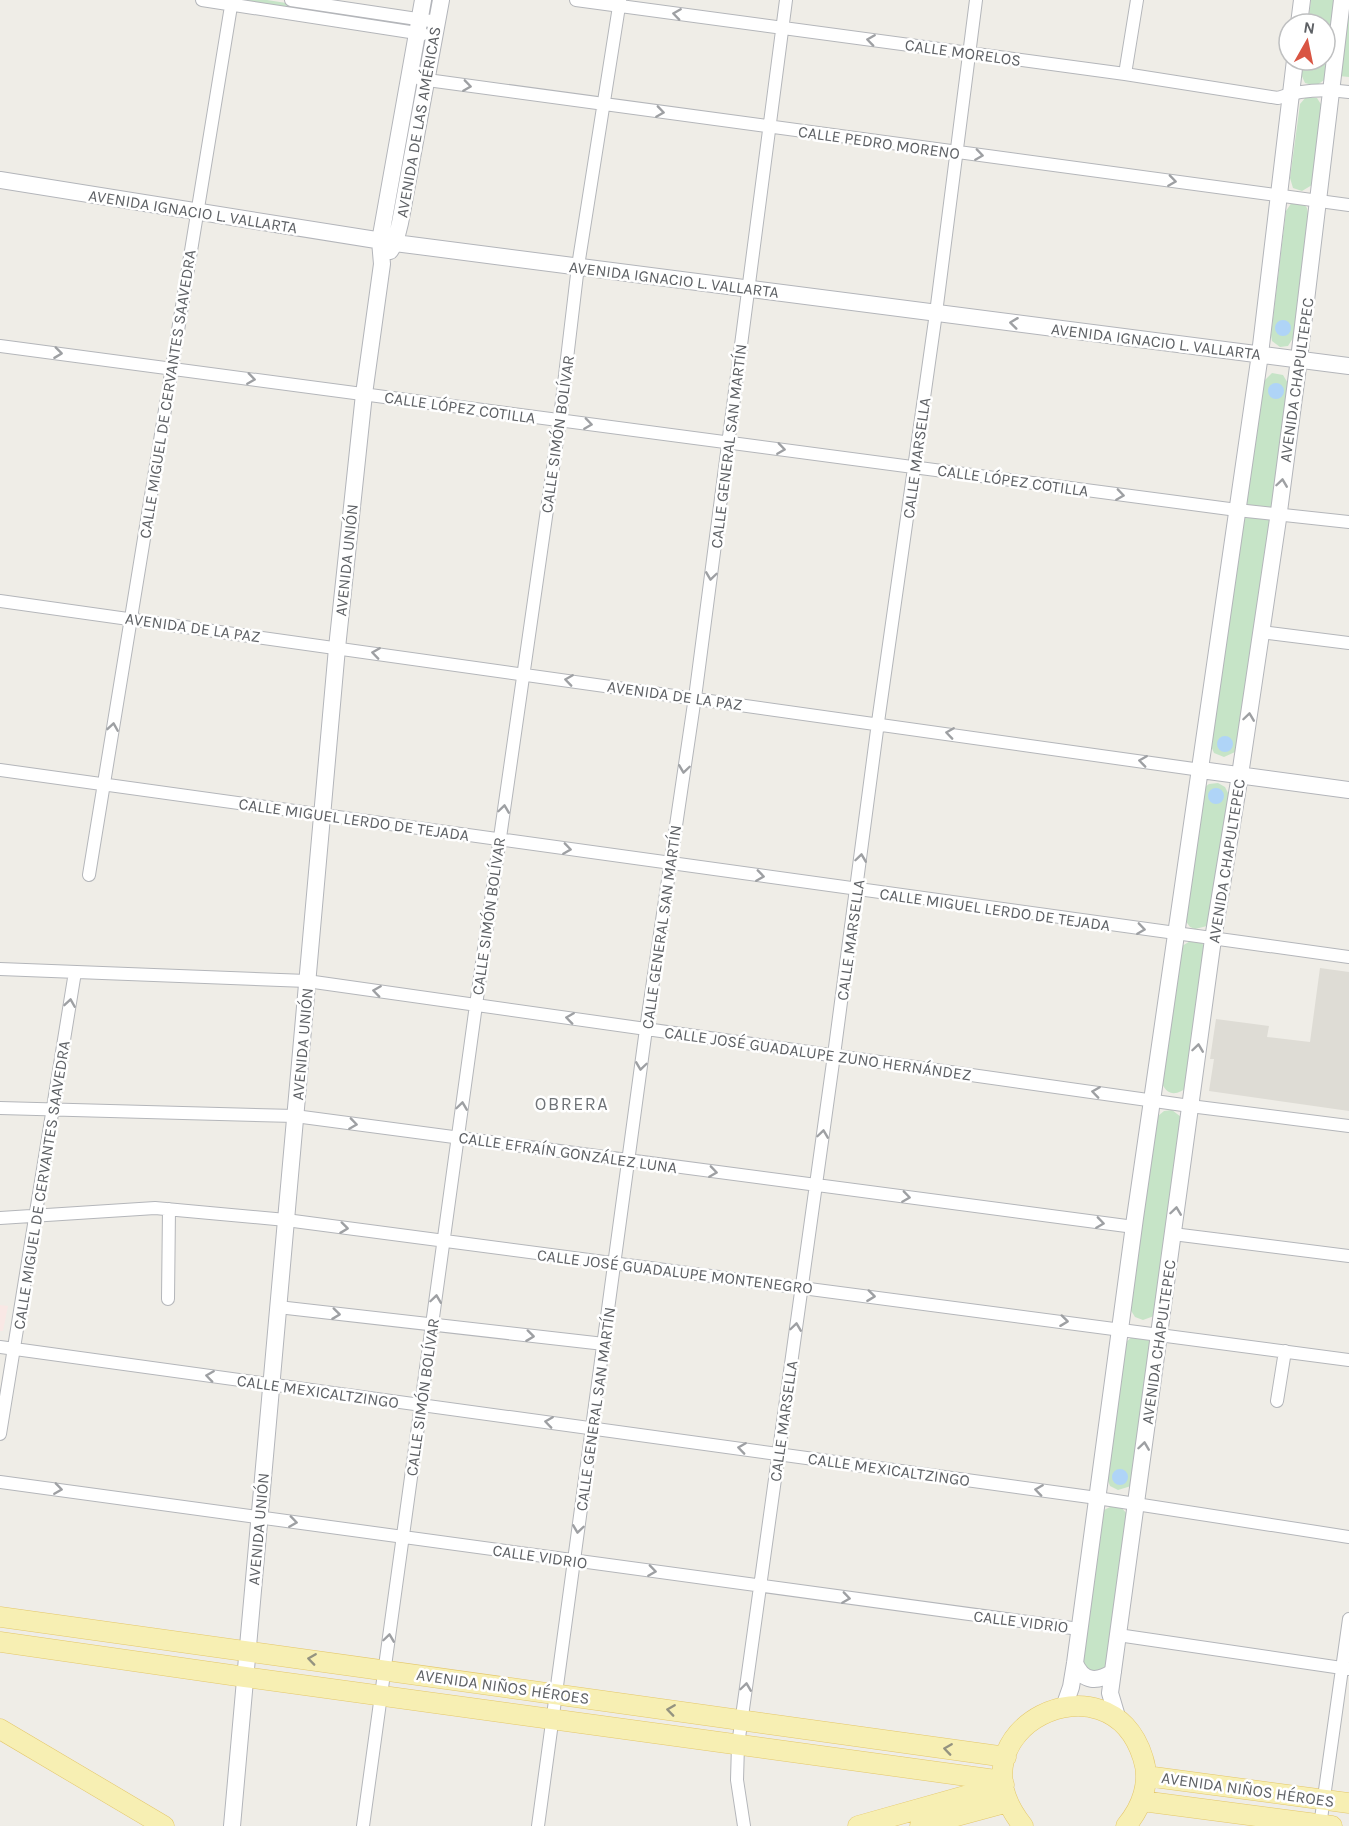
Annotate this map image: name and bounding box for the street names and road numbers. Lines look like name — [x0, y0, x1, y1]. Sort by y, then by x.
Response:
street label: AVENIDA DE LAS AMÉRICAS — [392, 25, 445, 219]
street label: CALLE MORELOS — [904, 35, 1022, 70]
street label: CALLE PEDRO MORENO — [797, 122, 961, 163]
street label: AVENIDA IGNACIO L. VALLARTA — [87, 186, 299, 237]
street label: CALLE MIGUEL DE CERVANTES SAAVEDRA — [135, 248, 200, 540]
street label: AVENIDA IGNACIO L. VALLARTA — [568, 257, 780, 302]
street label: AVENIDA CHAPULTEPEC — [1276, 296, 1317, 464]
street label: AVENIDA IGNACIO L. VALLARTA — [1050, 319, 1262, 364]
street label: CALLE GENERAL SAN MARTÍN — [707, 343, 750, 549]
street label: CALLE SIMÓN BOLÍVAR — [537, 354, 578, 514]
street label: CALLE LÓPEZ COTILLA — [383, 387, 537, 428]
street label: CALLE MARSELLA — [899, 396, 934, 520]
street label: CALLE LÓPEZ COTILLA — [936, 460, 1090, 501]
street label: AVENIDA UNIÓN — [331, 503, 362, 617]
street label: AVENIDA DE LA PAZ — [124, 609, 262, 646]
street label: AVENIDA DE LA PAZ — [606, 677, 744, 714]
street label: AVENIDA CHAPULTEPEC — [1204, 777, 1249, 945]
street label: CALLE MIGUEL LERDO DE TEJADA — [237, 794, 470, 845]
street label: CALLE GENERAL SAN MARTÍN — [638, 824, 685, 1030]
street label: CALLE SIMÓN BOLÍVAR — [468, 836, 509, 996]
street label: CALLE MARSELLA — [833, 878, 868, 1002]
street label: CALLE MIGUEL LERDO DE TEJADA — [878, 884, 1111, 935]
street label: AVENIDA UNIÓN — [288, 987, 317, 1101]
street label: CALLE JOSÉ GUADALUPE ZUNO HERNÁNDEZ — [663, 1023, 973, 1084]
street label: CALLE MIGUEL DE CERVANTES SAAVEDRA — [9, 1039, 74, 1331]
street label: CALLE EFRAÍN GONZÁLEZ LUNA — [457, 1128, 678, 1177]
street label: CALLE JOSÉ GUADALUPE MONTENEGRO — [536, 1245, 814, 1298]
street label: AVENIDA CHAPULTEPEC — [1138, 1258, 1179, 1426]
street label: CALLE GENERAL SAN MARTÍN — [572, 1306, 619, 1512]
street label: CALLE SIMÓN BOLÍVAR — [402, 1317, 443, 1477]
street label: CALLE MARSELLA — [766, 1359, 801, 1483]
street label: CALLE MEXICALTZINGO — [236, 1371, 400, 1412]
street label: CALLE MEXICALTZINGO — [807, 1449, 971, 1490]
street label: AVENIDA UNIÓN — [244, 1472, 273, 1586]
street label: CALLE VIDRIO — [491, 1540, 588, 1573]
street label: CALLE VIDRIO — [972, 1606, 1069, 1637]
street label: AVENIDA NIÑOS HÉROES — [415, 1665, 591, 1708]
street label: AVENIDA NIÑOS HÉROES — [1160, 1768, 1336, 1811]

